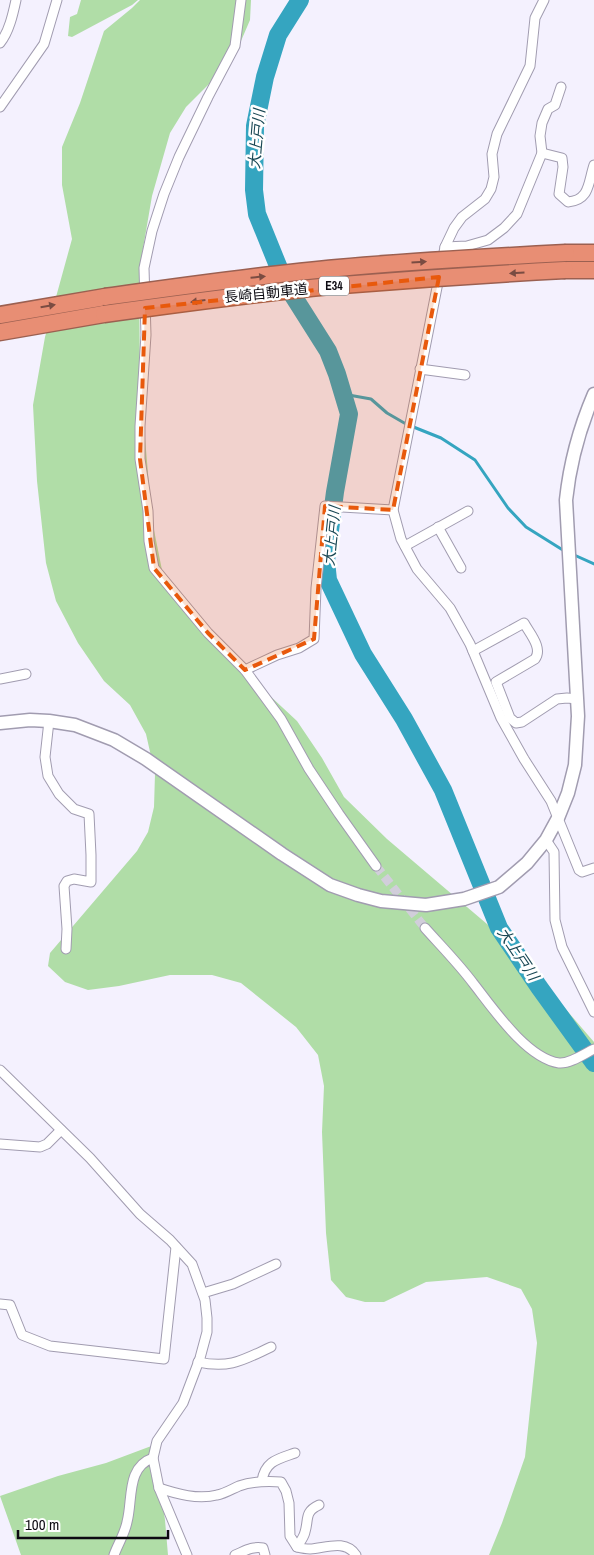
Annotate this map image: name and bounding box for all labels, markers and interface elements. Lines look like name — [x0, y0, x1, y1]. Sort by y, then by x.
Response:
water label: 大上戸川 — [243, 106, 270, 170]
one-way arrow — [412, 257, 428, 265]
one-way arrow — [509, 269, 525, 277]
one-way arrow — [250, 273, 266, 281]
road number: E34 — [319, 276, 349, 296]
street label: 長崎自動車道 — [223, 280, 309, 306]
one-way arrow — [190, 297, 206, 305]
one-way arrow — [40, 302, 56, 310]
water label: 大上戸川 — [318, 503, 345, 567]
water label: 大上戸川 — [493, 923, 545, 986]
scale bar — [18, 1508, 168, 1540]
text: 100 m — [25, 1514, 59, 1535]

